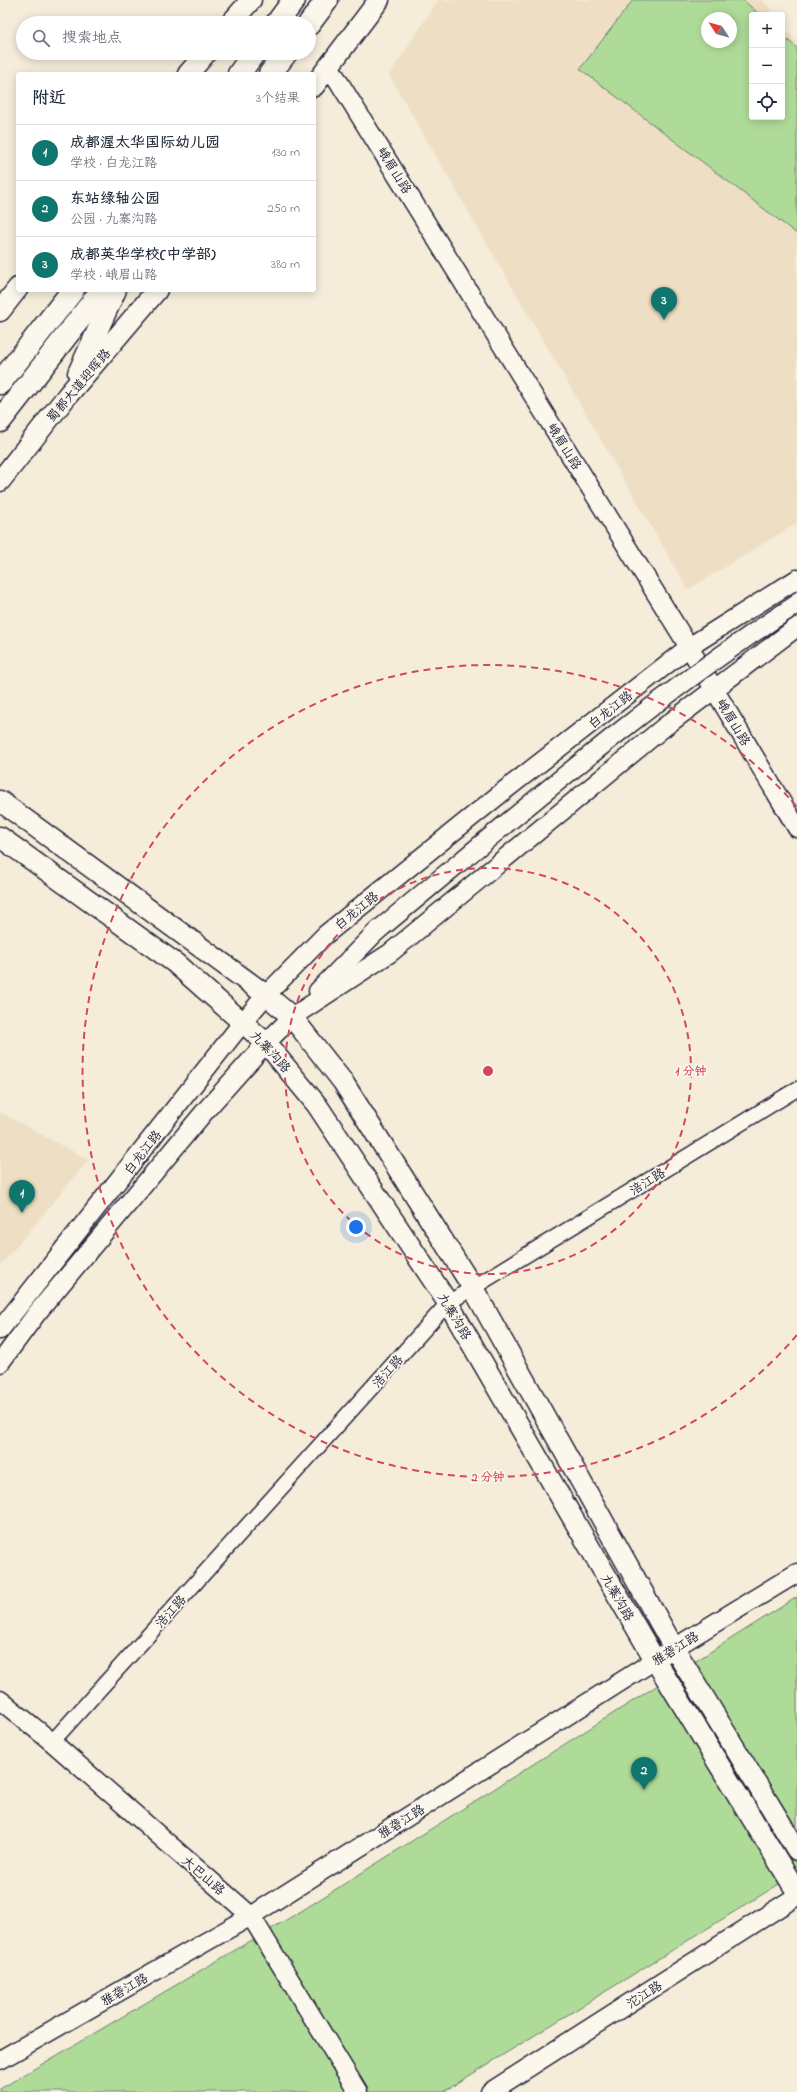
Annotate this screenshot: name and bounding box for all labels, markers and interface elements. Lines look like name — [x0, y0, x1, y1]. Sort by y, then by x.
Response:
north arrow — [701, 12, 737, 48]
map controls — [749, 12, 785, 120]
button: + — [749, 12, 785, 48]
search box — [16, 16, 316, 60]
icon: search — [30, 27, 52, 49]
text: 搜索地点 — [62, 27, 122, 49]
button: − — [749, 48, 785, 84]
button: locate — [749, 84, 785, 120]
text: 附近 — [32, 86, 66, 111]
text: 3个结果 — [256, 89, 300, 108]
text: 成都渥太华国际幼儿园 — [70, 132, 220, 154]
text: 1 — [43, 143, 47, 162]
text: 130 m — [272, 143, 300, 162]
street label: 峨眉山路 — [372, 144, 416, 198]
text: 学校 · 白龙江路 — [70, 154, 157, 173]
text: 东站绿轴公园 — [70, 188, 160, 210]
text: 2 — [42, 199, 48, 218]
text: 250 m — [267, 199, 300, 218]
text: 公园 · 九寨沟路 — [70, 210, 157, 229]
text: 成都英华学校(中学部) — [70, 244, 216, 266]
text: 3 — [42, 255, 48, 274]
text: 380 m — [271, 255, 300, 274]
text: 学校 · 峨眉山路 — [70, 266, 157, 285]
pin: 3 — [651, 287, 677, 320]
street label: 蜀都大道迎晖路 — [43, 345, 116, 427]
street label: 峨眉山路 — [542, 420, 586, 474]
street label: 白龙江路 — [585, 687, 637, 734]
street label: 峨眉山路 — [711, 696, 754, 750]
street label: 白龙江路 — [331, 887, 383, 935]
street label: 九寨沟路 — [245, 1027, 295, 1078]
text: 1 分钟 — [676, 1063, 706, 1081]
centre of rings — [481, 1064, 495, 1078]
street label: 白龙江路 — [120, 1127, 167, 1179]
street label: 涪江路 — [626, 1164, 669, 1201]
pin: 1 — [9, 1180, 35, 1213]
your location — [346, 1217, 366, 1237]
street label: 九寨沟路 — [432, 1290, 475, 1344]
street label: 涪江路 — [368, 1351, 408, 1393]
text: 2 分钟 — [471, 1469, 504, 1487]
street label: 九寨沟路 — [595, 1570, 638, 1625]
street label: 涪江路 — [151, 1591, 191, 1633]
street label: 雅砻江路 — [649, 1627, 703, 1671]
pin: 2 — [631, 1757, 657, 1790]
street label: 雅砻江路 — [375, 1800, 429, 1844]
street label: 大巴山路 — [177, 1852, 229, 1900]
street label: 雅砻江路 — [97, 1969, 152, 2012]
street label: 沱江路 — [623, 1977, 666, 2014]

